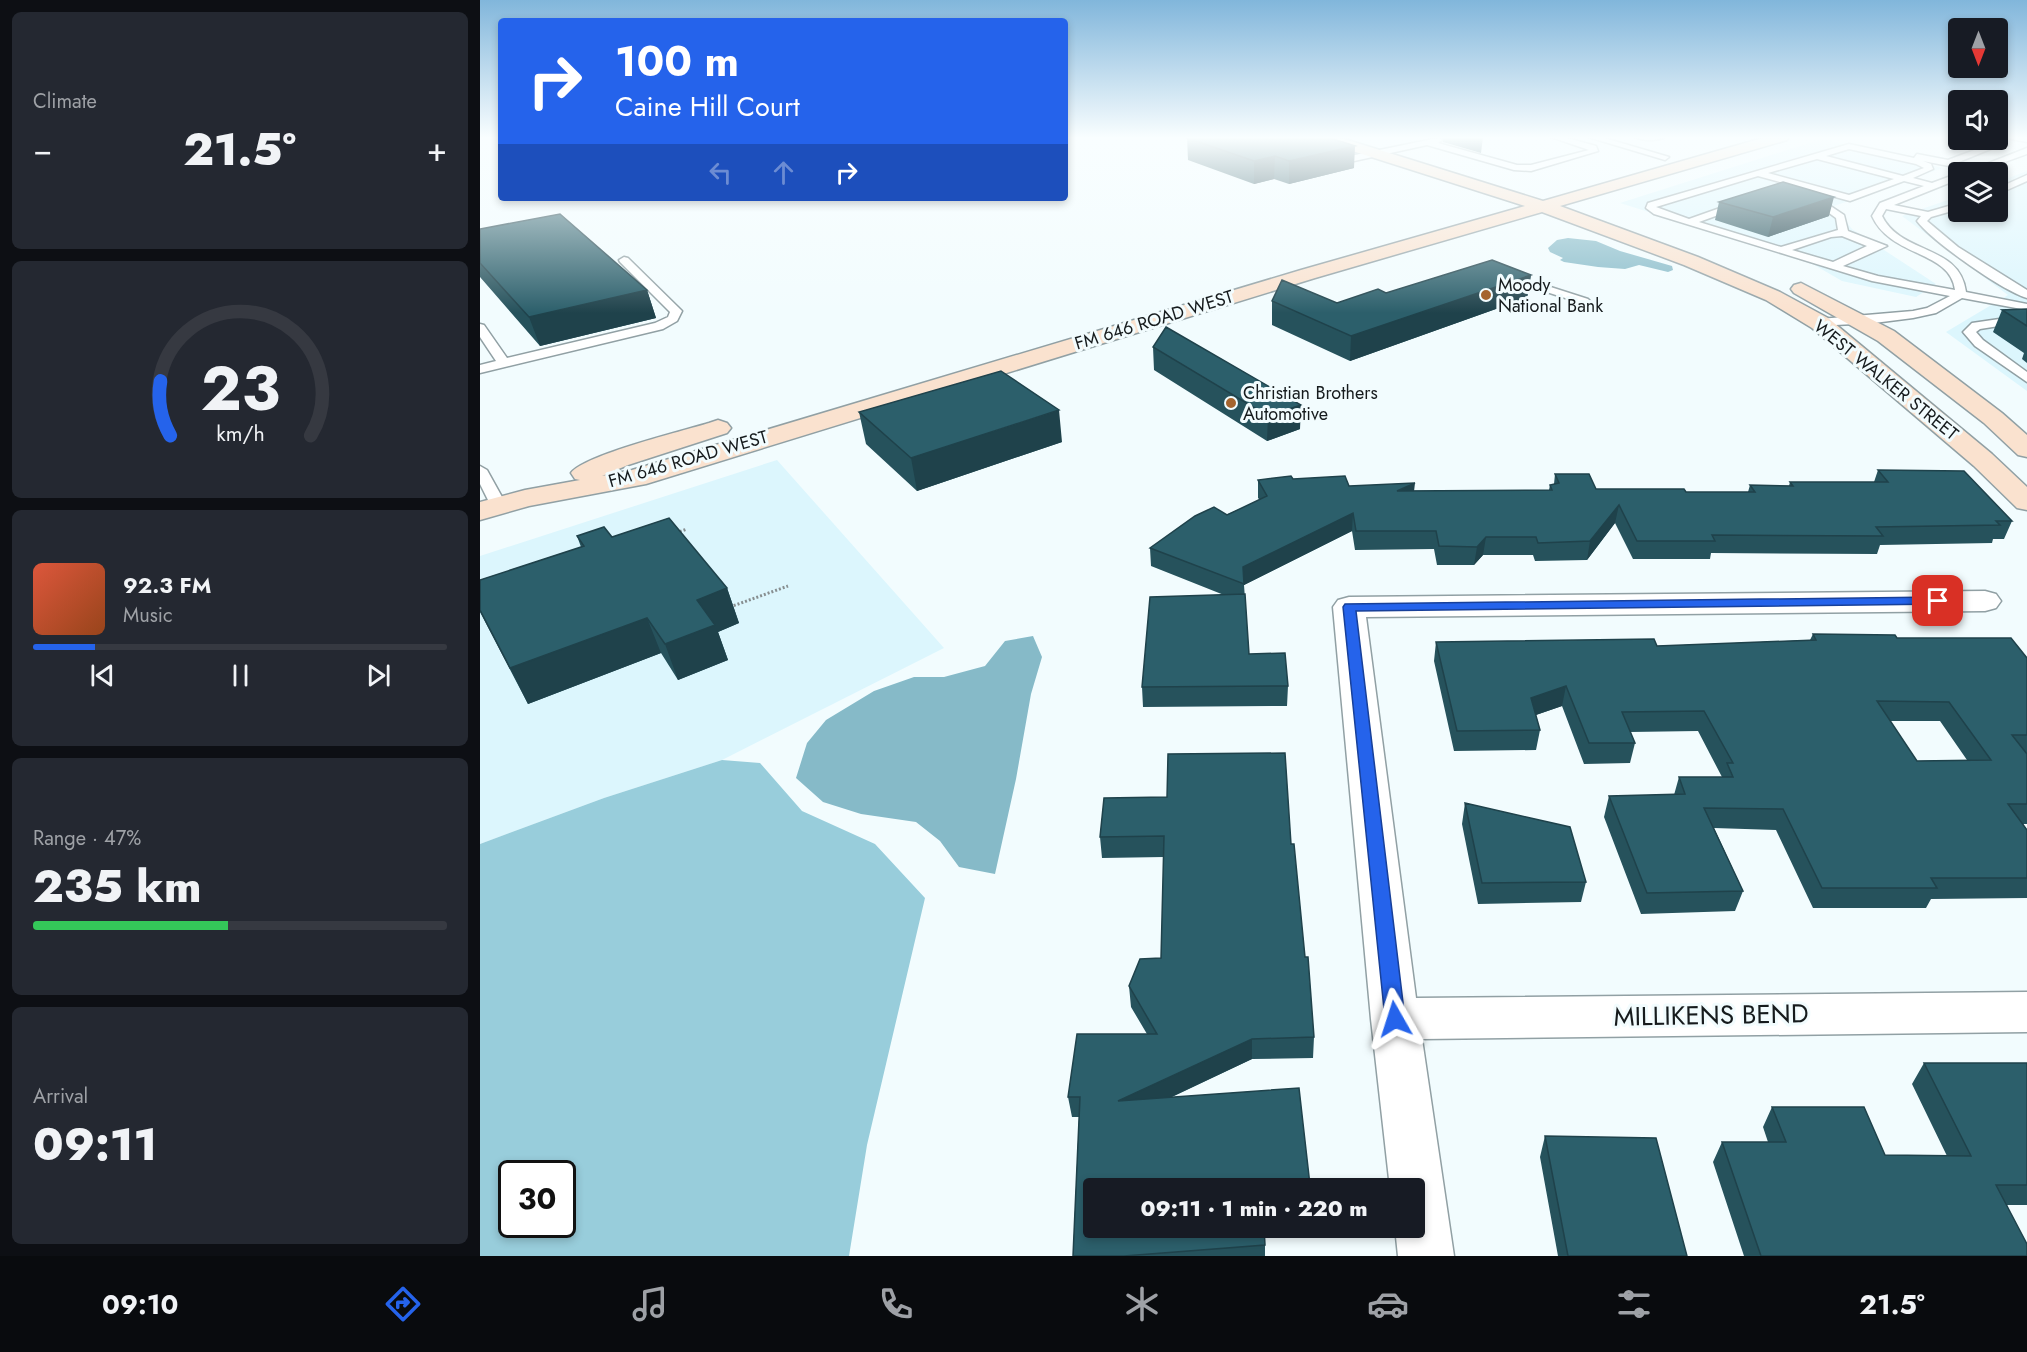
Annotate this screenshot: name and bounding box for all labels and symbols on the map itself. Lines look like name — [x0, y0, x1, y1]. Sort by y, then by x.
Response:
north arrow — [1948, 18, 2008, 78]
place label: Moody National Bank — [1498, 272, 1603, 319]
street label: FM 646 ROAD WEST — [1071, 283, 1237, 357]
marker: Moody National Bank — [1479, 288, 1493, 302]
street label: WEST WALKER STREET — [1808, 313, 1964, 447]
place label: Christian Brothers Automotive — [1243, 380, 1378, 427]
marker: Christian Brothers Automotive — [1224, 396, 1238, 410]
street label: FM 646 ROAD WEST — [605, 424, 771, 494]
pin — [1912, 575, 1963, 626]
position arrow — [1363, 987, 1427, 1051]
street label: MILLIKENS BEND — [1613, 994, 1809, 1036]
speed limit sign: 30 — [498, 1160, 576, 1238]

